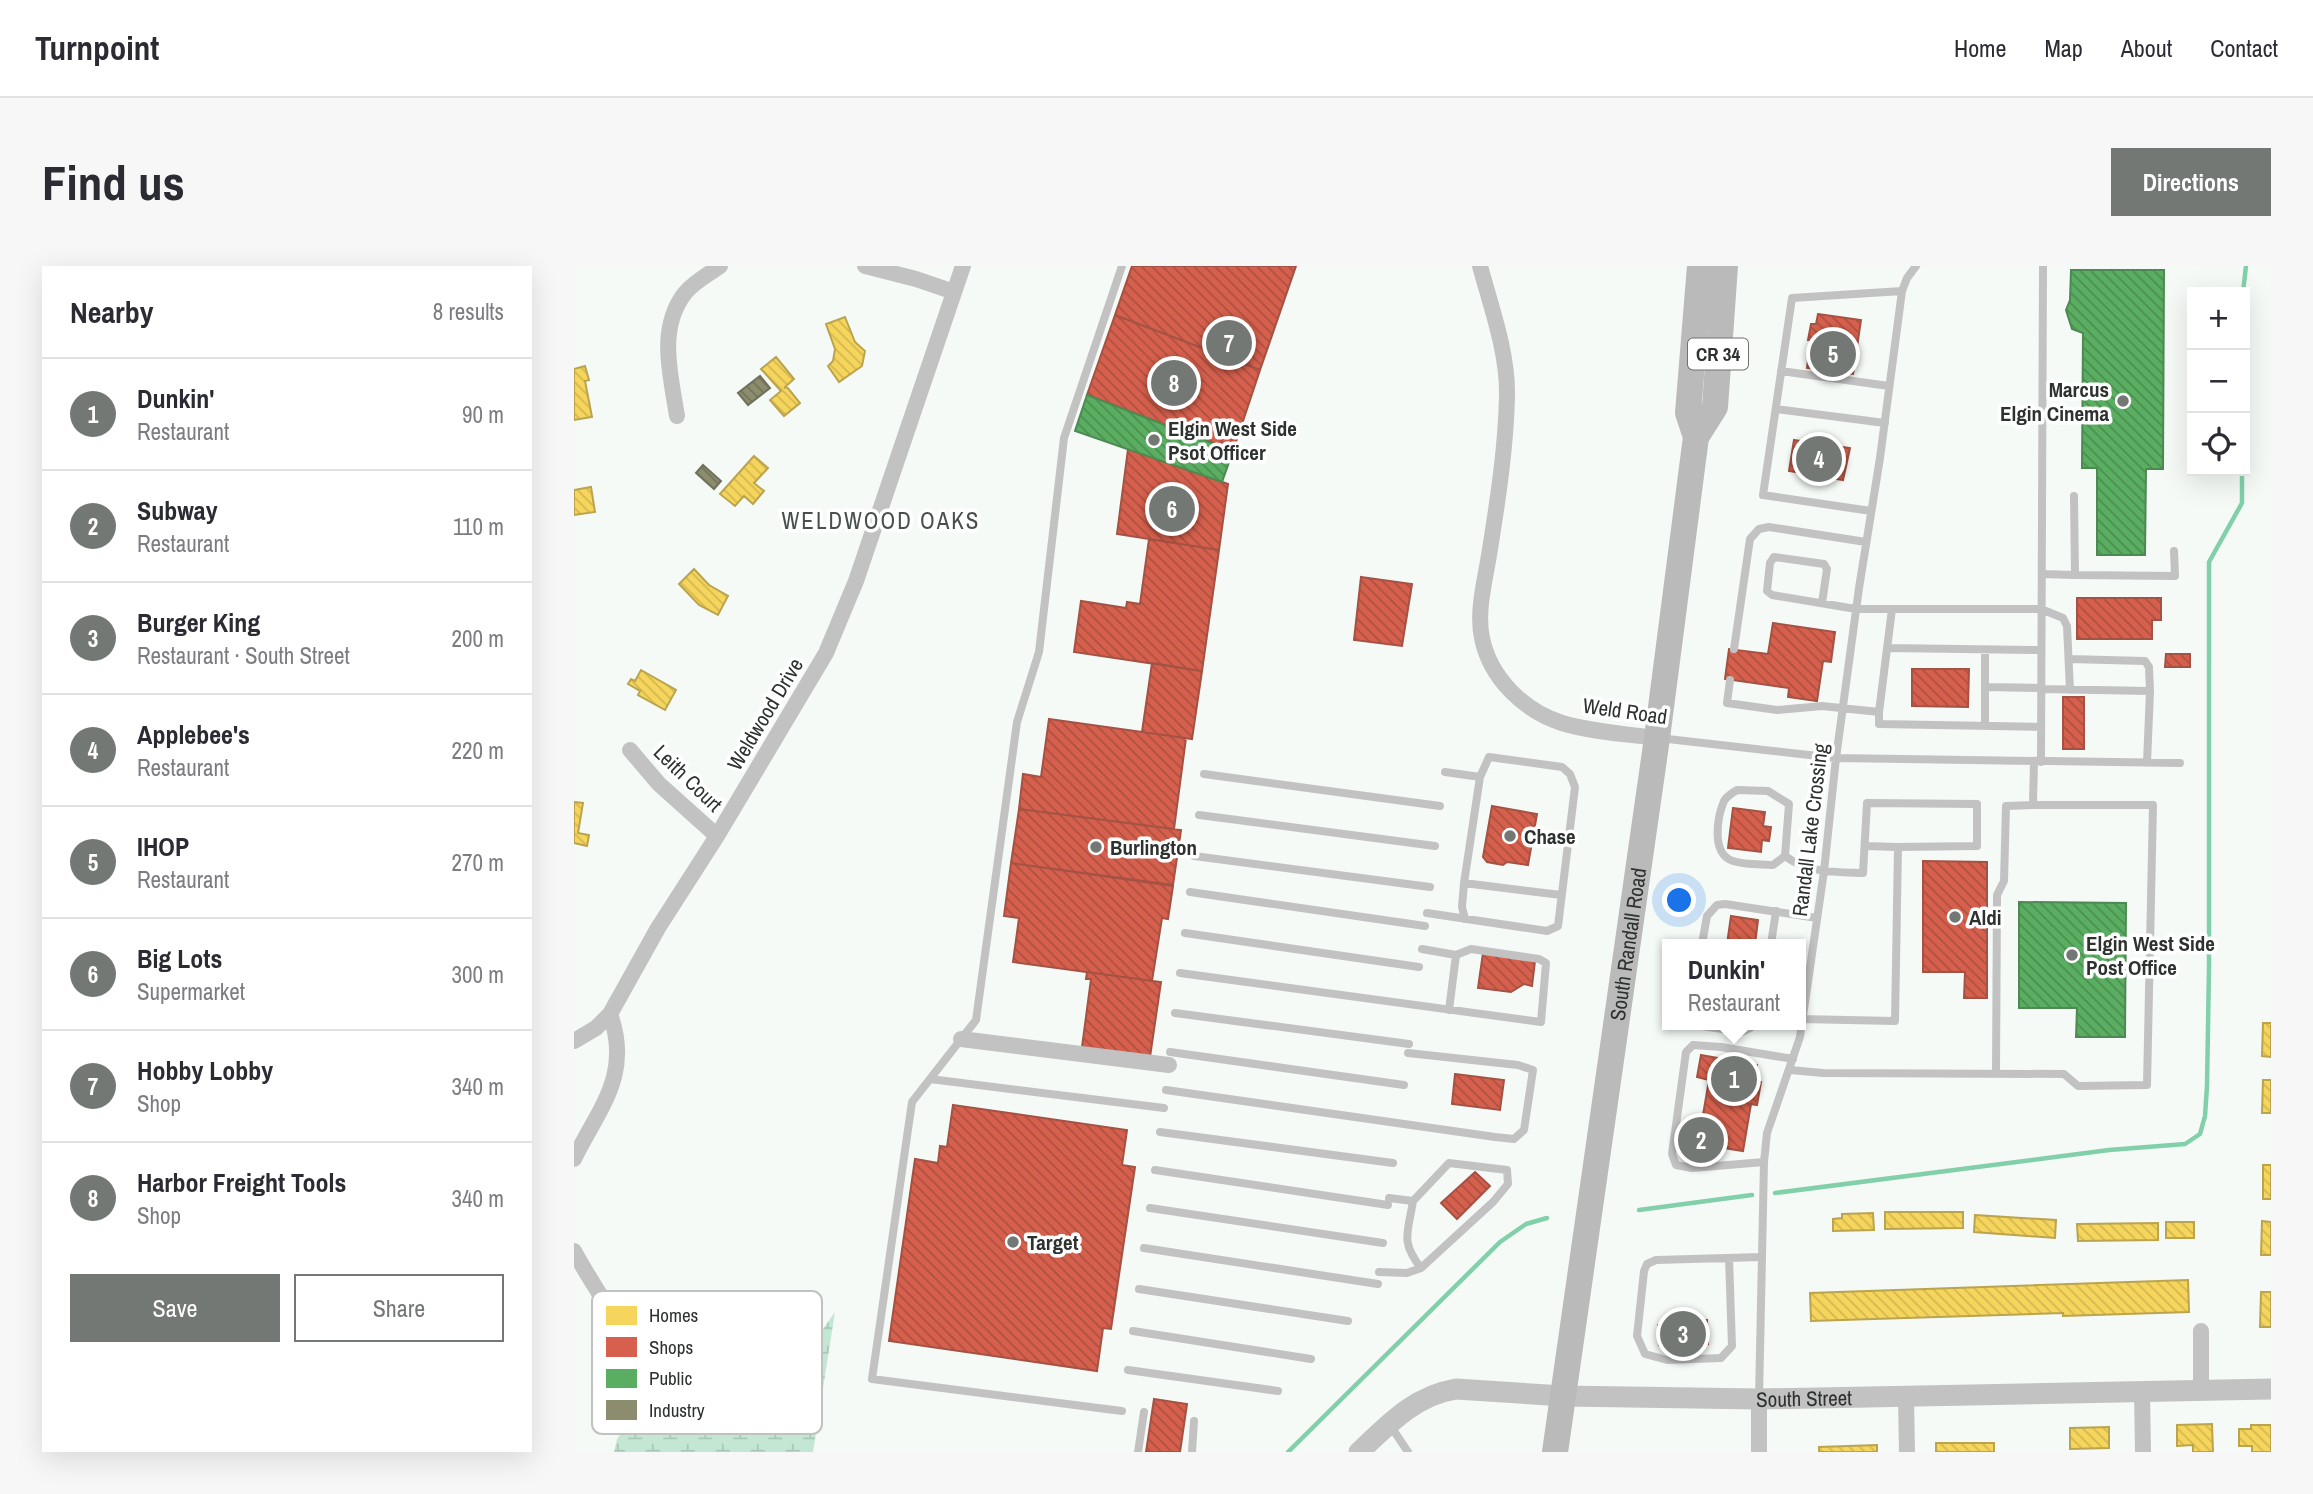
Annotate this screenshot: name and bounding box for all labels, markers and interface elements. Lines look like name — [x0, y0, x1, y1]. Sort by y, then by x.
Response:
text: Turnpoint — [35, 26, 159, 70]
text: Home — [1954, 32, 2006, 64]
text: Map — [2044, 32, 2083, 64]
text: About — [2121, 32, 2172, 64]
text: Contact — [2210, 32, 2278, 64]
button: Directions — [2111, 148, 2271, 216]
text: Find us — [42, 149, 185, 215]
map controls — [2187, 287, 2250, 476]
button: + — [2187, 287, 2250, 350]
text: Nearby — [70, 292, 153, 332]
text: 8 results — [433, 296, 504, 327]
pin: 7 — [1206, 317, 1252, 369]
pin: 5 — [1810, 328, 1856, 380]
road number: CR 34 — [1688, 338, 1748, 370]
button: − — [2187, 350, 2250, 413]
pin: 8 — [1151, 357, 1197, 409]
place label: Marcus Elgin Cinema — [2000, 375, 2109, 428]
text: Dunkin' — [137, 381, 214, 416]
marker: Marcus Elgin Cinema — [2115, 393, 2131, 409]
text: 1 — [88, 399, 98, 430]
text: 90 m — [462, 399, 504, 430]
button: locate — [2187, 413, 2250, 476]
place label: Elgin West Side Psot Officer — [1168, 414, 1297, 467]
text: Restaurant — [137, 416, 229, 447]
marker: Elgin West Side Psot Officer — [1146, 432, 1162, 448]
pin: 4 — [1796, 433, 1842, 485]
pin: 6 — [1149, 483, 1195, 535]
text: Subway — [137, 493, 218, 528]
district label: WELDWOOD OAKS — [782, 505, 980, 536]
text: 2 — [88, 511, 98, 542]
text: 110 m — [453, 511, 504, 542]
text: Restaurant — [137, 528, 229, 559]
text: Burger King — [137, 605, 260, 640]
text: 3 — [88, 623, 98, 654]
text: 200 m — [452, 623, 504, 654]
text: Restaurant · South Street — [137, 640, 350, 671]
street label: Weldwood Drive — [720, 653, 810, 775]
street label: Weld Road — [1581, 691, 1669, 731]
text: Applebee's — [137, 717, 250, 752]
text: 4 — [88, 735, 98, 766]
text: 220 m — [452, 735, 504, 766]
street label: Leith Court — [647, 738, 729, 818]
street label: Randall Lake Crossing — [1785, 741, 1835, 918]
text: Restaurant — [137, 752, 229, 783]
place label: Chase — [1524, 822, 1576, 851]
marker: Chase — [1502, 828, 1518, 844]
text: IHOP — [137, 829, 189, 864]
place label: Burlington — [1110, 833, 1197, 862]
marker: Burlington — [1088, 839, 1104, 855]
text: 5 — [88, 847, 98, 878]
text: 270 m — [452, 847, 504, 878]
text: Restaurant — [137, 864, 229, 895]
street label: South Randall Road — [1602, 866, 1653, 1023]
your location — [1662, 883, 1696, 917]
place label: Aldi — [1969, 903, 2002, 932]
marker: Aldi — [1947, 909, 1963, 925]
place label: Elgin West Side Post Office — [2086, 929, 2215, 982]
popup — [1662, 939, 1806, 1030]
text: Big Lots — [137, 941, 222, 976]
marker: Elgin West Side Post Office — [2064, 947, 2080, 963]
text: Dunkin' — [1688, 952, 1765, 987]
text: 6 — [88, 959, 98, 990]
text: 300 m — [452, 959, 504, 990]
text: Supermarket — [137, 976, 245, 1007]
text: Restaurant — [1688, 987, 1780, 1018]
text: Hobby Lobby — [137, 1053, 273, 1088]
pin: 1 — [1711, 1053, 1757, 1105]
text: 7 — [88, 1071, 98, 1102]
text: 340 m — [452, 1071, 504, 1102]
text: Shop — [137, 1088, 181, 1119]
pin: 2 — [1678, 1114, 1724, 1166]
text: Harbor Freight Tools — [137, 1165, 346, 1200]
text: 8 — [88, 1183, 98, 1214]
text: 340 m — [452, 1183, 504, 1214]
text: Shop — [137, 1200, 181, 1231]
place label: Target — [1027, 1228, 1079, 1257]
marker: Target — [1005, 1234, 1021, 1250]
button: Save — [70, 1274, 280, 1342]
button: Share — [294, 1274, 504, 1342]
legend — [592, 1291, 822, 1434]
text: Homes — [649, 1302, 699, 1328]
pin: 3 — [1660, 1308, 1706, 1360]
text: Shops — [649, 1334, 693, 1360]
text: Public — [649, 1365, 693, 1391]
street label: South Street — [1756, 1383, 1852, 1414]
text: Industry — [649, 1397, 705, 1423]

